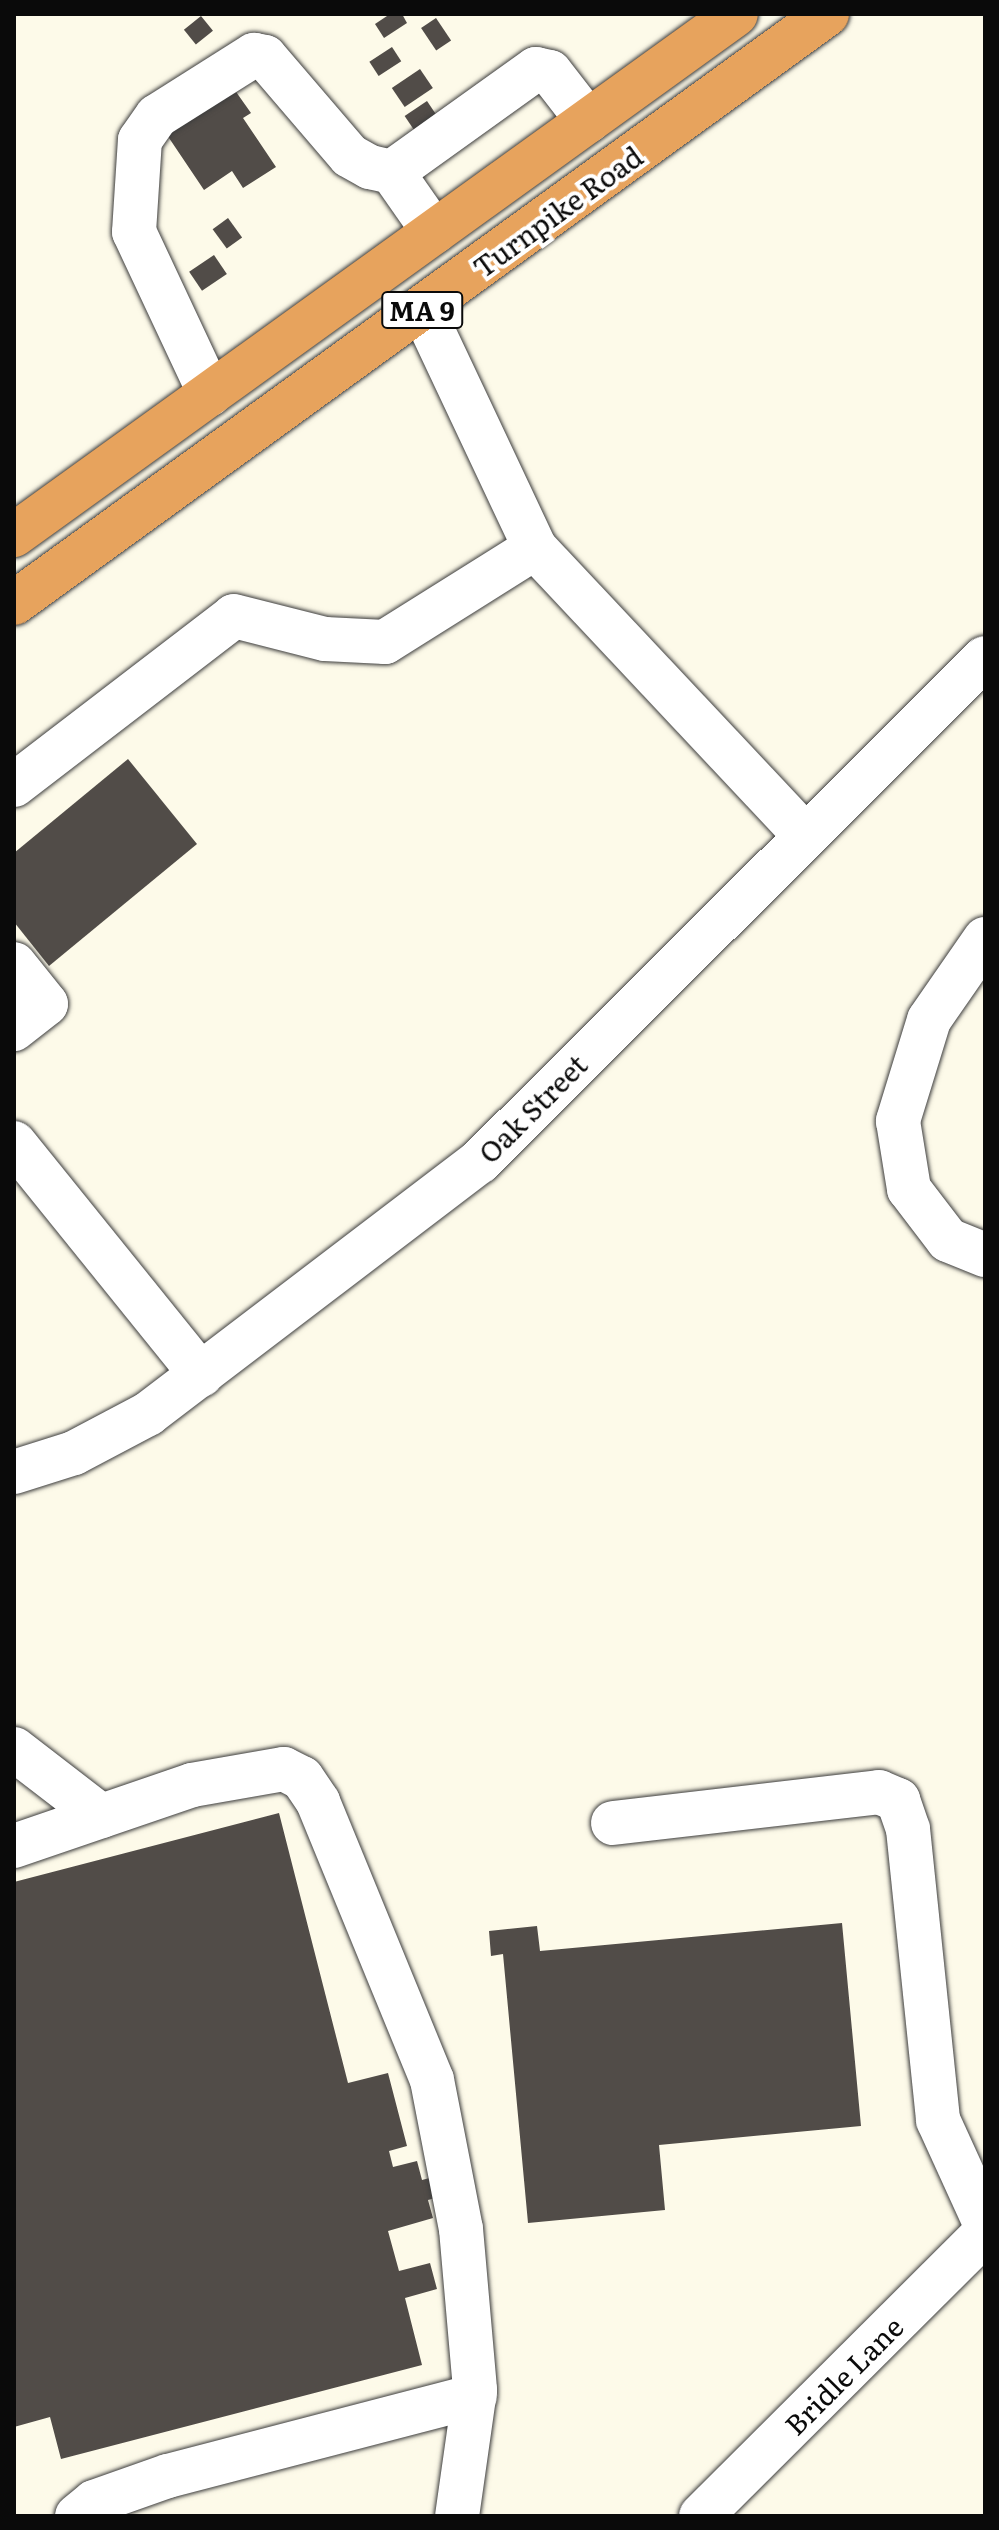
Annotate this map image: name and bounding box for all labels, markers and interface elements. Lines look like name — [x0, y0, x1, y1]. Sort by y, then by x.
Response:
street label: Turnpike Road — [466, 138, 648, 284]
road number: MA 9 — [380, 288, 464, 332]
street label: Oak Street — [471, 1047, 593, 1169]
street label: Bridle Lane — [777, 2309, 909, 2441]

